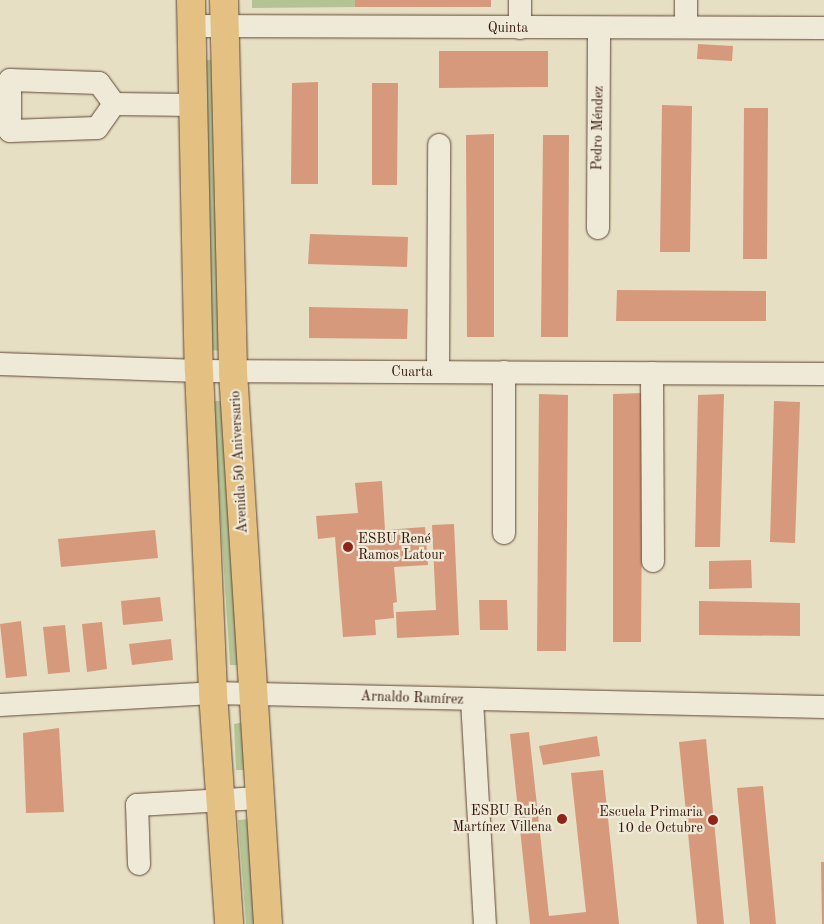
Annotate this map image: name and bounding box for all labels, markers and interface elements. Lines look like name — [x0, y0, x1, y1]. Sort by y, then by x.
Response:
street label: Quinta — [488, 20, 528, 36]
street label: Pedro Méndez — [589, 85, 607, 171]
street label: Cuarta — [391, 364, 433, 380]
street label: Avenida 50 Aniversario — [227, 390, 251, 534]
place label: ESBU René Ramos Latour — [358, 531, 444, 564]
marker: ESBU René Ramos Latour — [342, 541, 354, 553]
street label: Arnaldo Ramírez — [360, 688, 464, 708]
place label: ESBU Rubén Martínez Villena — [452, 803, 552, 836]
place label: Escuela Primaria 10 de Octubre — [599, 804, 703, 836]
marker: ESBU Rubén Martínez Villena — [556, 813, 568, 825]
marker: Escuela Primaria 10 de Octubre — [707, 814, 719, 826]

